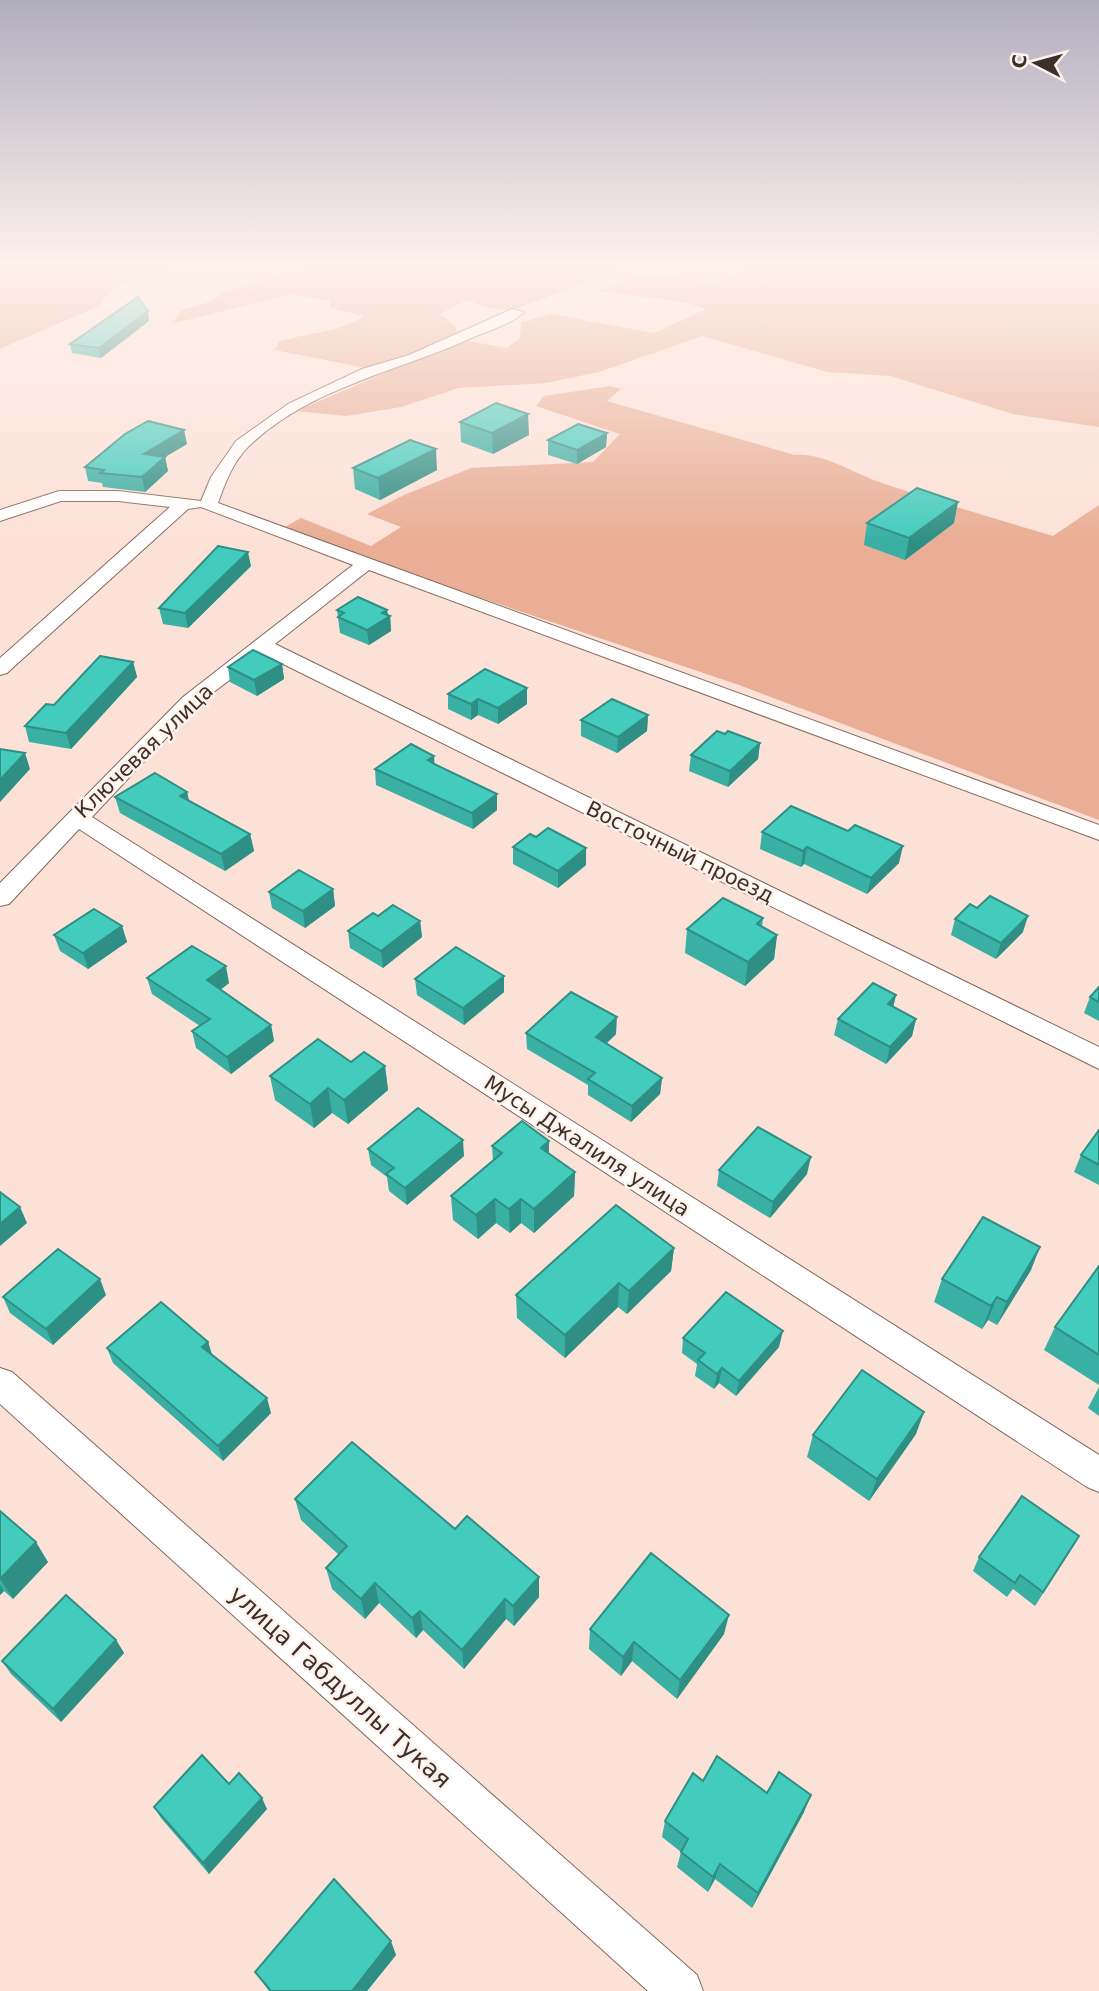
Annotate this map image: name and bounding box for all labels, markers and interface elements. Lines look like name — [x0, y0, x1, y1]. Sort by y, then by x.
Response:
north arrow — [1001, 28, 1071, 98]
text: С — [1007, 53, 1031, 69]
street label: Ключевая улица — [70, 679, 218, 823]
street label: Восточный проезд — [582, 796, 778, 908]
street label: Мусы Джалиля улица — [480, 1071, 694, 1221]
street label: улица Габдуллы Тукая — [223, 1580, 457, 1794]

